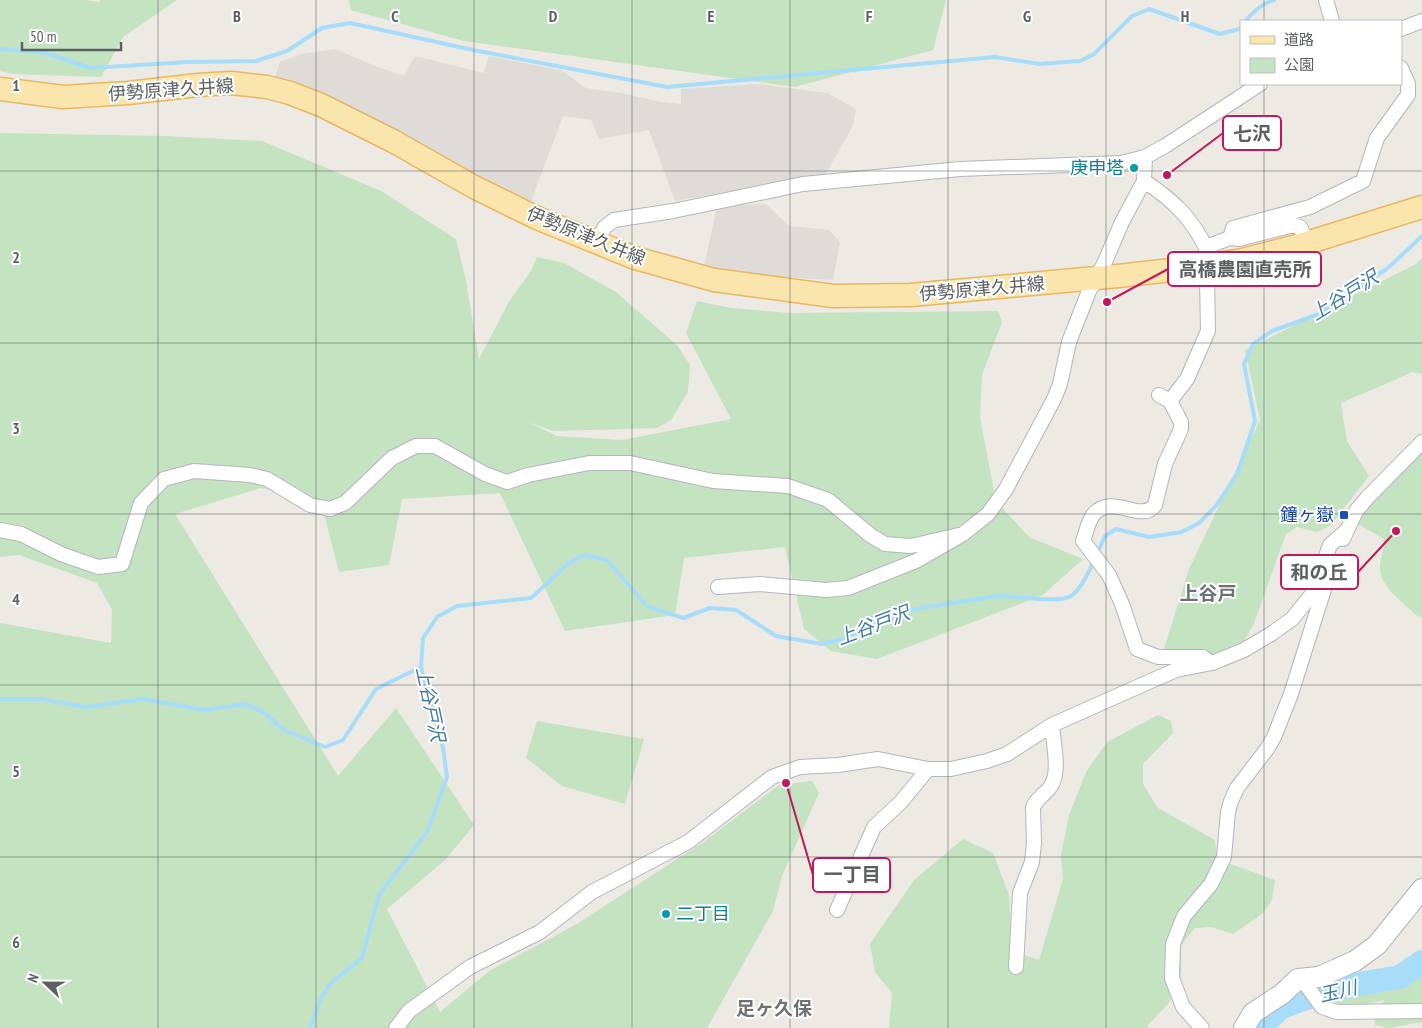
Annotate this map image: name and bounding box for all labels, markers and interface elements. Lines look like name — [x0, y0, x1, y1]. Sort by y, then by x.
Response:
text: B — [233, 6, 241, 26]
text: C — [391, 6, 399, 26]
text: D — [549, 6, 558, 26]
text: E — [708, 6, 715, 26]
text: F — [866, 6, 873, 26]
text: G — [1023, 6, 1031, 26]
text: H — [1181, 6, 1189, 26]
scale bar — [22, 20, 121, 52]
legend — [1240, 20, 1402, 85]
text: 50 m — [30, 27, 56, 46]
text: 道路 — [1284, 30, 1314, 49]
text: 公園 — [1284, 55, 1314, 74]
street label: 伊勢原津久井線 — [107, 74, 235, 105]
text: 1 — [12, 75, 20, 95]
callout: 七沢 — [1223, 116, 1281, 150]
text: 七沢 — [1233, 121, 1271, 145]
place label: 庚申塔 — [1070, 156, 1124, 179]
marker: 庚申塔 — [1128, 162, 1140, 174]
street label: 伊勢原津久井線 — [523, 201, 649, 270]
text: 2 — [12, 247, 20, 267]
callout: 高橋農園直売所 — [1168, 252, 1321, 286]
text: 高橋農園直売所 — [1178, 257, 1312, 281]
water label: 上谷戸沢 — [1305, 263, 1385, 325]
street label: 伊勢原津久井線 — [918, 272, 1046, 305]
text: 3 — [12, 418, 20, 438]
place label: 鐘ヶ嶽 — [1280, 503, 1334, 526]
marker: 鐘ヶ嶽 — [1338, 509, 1350, 521]
callout: 和の丘 — [1281, 555, 1358, 589]
text: 和の丘 — [1290, 560, 1348, 584]
district label: 上谷戸 — [1179, 581, 1237, 605]
text: 4 — [12, 589, 20, 609]
water label: 上谷戸沢 — [833, 599, 916, 650]
water label: 上谷戸沢 — [411, 664, 451, 747]
text: 5 — [12, 761, 20, 781]
callout: 一丁目 — [813, 858, 890, 892]
text: 一丁目 — [823, 862, 881, 886]
place label: 二丁目 — [676, 902, 730, 925]
marker: 二丁目 — [660, 908, 672, 920]
text: 6 — [12, 932, 20, 952]
north arrow — [20, 958, 70, 1008]
text: N — [23, 971, 43, 985]
water label: 玉川 — [1317, 975, 1361, 1007]
district label: 足ヶ久保 — [736, 996, 812, 1020]

